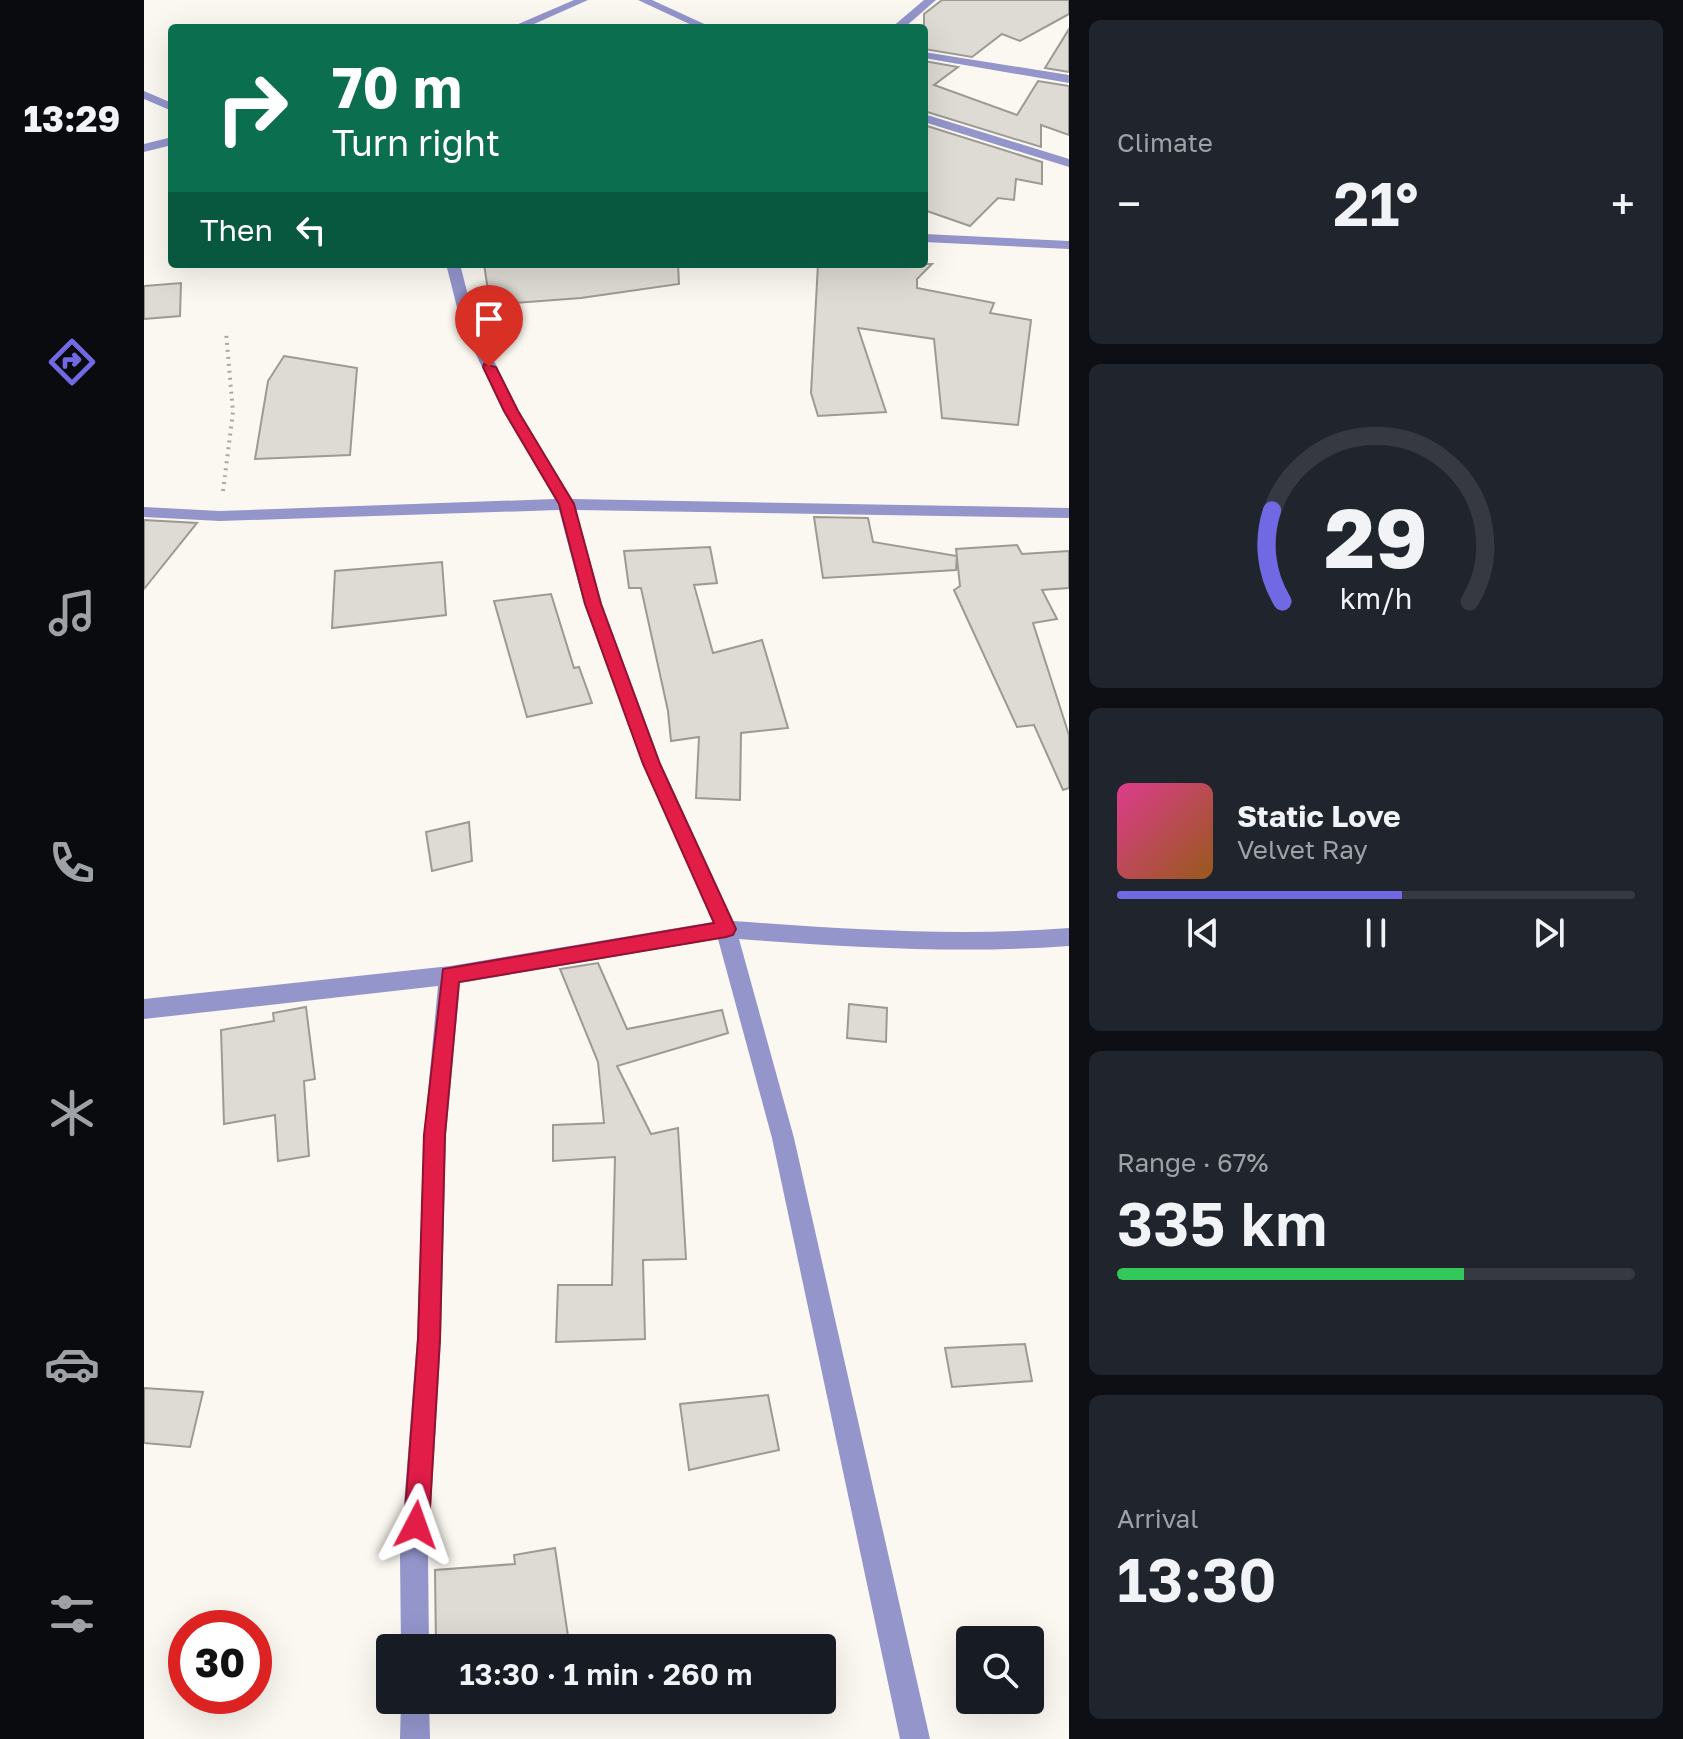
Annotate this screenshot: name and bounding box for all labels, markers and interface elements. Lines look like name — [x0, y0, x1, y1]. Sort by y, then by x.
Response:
text: 70 m — [332, 53, 462, 120]
icon: right — [200, 56, 304, 160]
text: 13:29 — [24, 97, 120, 140]
text: Turn right — [332, 121, 500, 164]
text: Climate — [1117, 127, 1213, 158]
text: 21° — [1333, 167, 1419, 239]
text: − — [1117, 177, 1141, 230]
text: + — [1611, 177, 1635, 230]
icon: left — [289, 208, 333, 252]
text: Then — [200, 212, 273, 248]
pin — [455, 285, 523, 367]
icon: arrive — [467, 297, 511, 341]
icon: directions — [44, 334, 100, 390]
text: 29 — [1324, 485, 1428, 585]
text: km/h — [1340, 581, 1412, 615]
icon: music — [44, 585, 100, 641]
text: Static Love — [1237, 798, 1401, 834]
text: Velvet Ray — [1237, 834, 1368, 865]
icon: phone — [44, 835, 100, 891]
icon: previous — [1181, 911, 1225, 955]
icon: pause — [1354, 911, 1398, 955]
icon: next — [1527, 911, 1571, 955]
icon: climate — [44, 1085, 100, 1141]
text: Range · 67% — [1117, 1147, 1268, 1178]
text: 335 km — [1117, 1187, 1327, 1259]
icon: car — [44, 1336, 100, 1392]
position arrow — [374, 1483, 458, 1567]
text: Arrival — [1117, 1503, 1198, 1534]
text: 13:30 — [1117, 1543, 1277, 1615]
icon: filters — [44, 1586, 100, 1642]
speed limit sign: 30 — [168, 1610, 272, 1714]
map controls — [956, 1626, 1044, 1714]
button: search — [956, 1626, 1044, 1714]
text: 13:30 · 1 min · 260 m — [459, 1656, 753, 1692]

